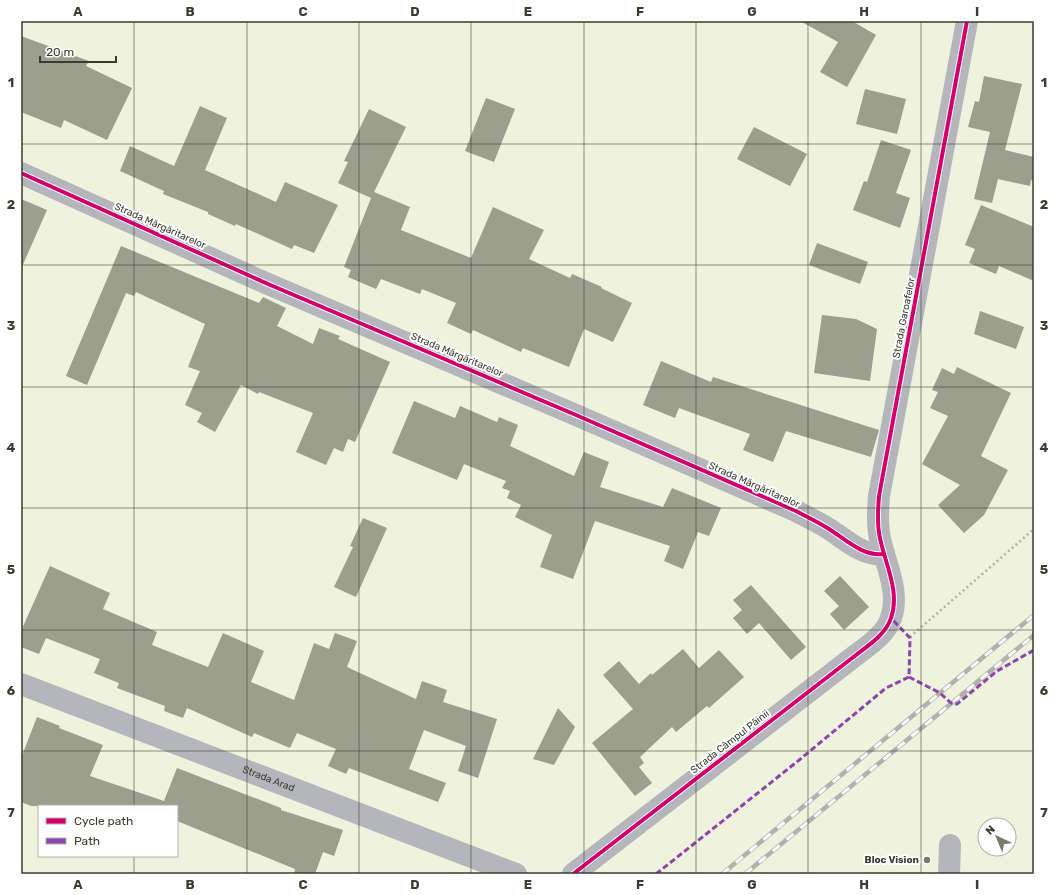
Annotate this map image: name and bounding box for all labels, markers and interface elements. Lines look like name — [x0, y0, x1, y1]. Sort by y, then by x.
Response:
text: A — [73, 4, 83, 19]
text: B — [185, 4, 195, 19]
text: C — [298, 4, 308, 19]
text: D — [410, 4, 420, 19]
text: E — [524, 4, 532, 19]
text: F — [636, 4, 644, 19]
text: G — [747, 4, 757, 19]
text: H — [859, 4, 869, 19]
text: I — [975, 4, 979, 19]
scale bar — [40, 38, 116, 64]
text: 20 m — [46, 45, 74, 59]
text: 1 — [8, 75, 14, 90]
text: 1 — [1041, 75, 1047, 90]
text: 2 — [7, 197, 15, 212]
text: 2 — [1040, 197, 1048, 212]
street label: Strada Mărgăritarelor — [112, 200, 208, 252]
street label: Strada Garoafelor — [890, 276, 918, 359]
text: 3 — [7, 318, 16, 333]
text: 3 — [1040, 318, 1049, 333]
street label: Strada Mărgăritarelor — [409, 330, 505, 380]
text: 4 — [7, 440, 16, 455]
text: 4 — [1040, 440, 1049, 455]
street label: Strada Mărgăritarelor — [706, 459, 802, 511]
text: 5 — [7, 562, 15, 577]
text: 5 — [1040, 562, 1048, 577]
text: 6 — [7, 683, 16, 698]
text: 6 — [1040, 683, 1049, 698]
street label: Strada Câmpul Pâinii — [688, 708, 772, 776]
street label: Strada Arad — [241, 764, 296, 794]
text: 7 — [7, 805, 15, 820]
legend — [38, 805, 178, 857]
text: 7 — [1040, 805, 1048, 820]
text: Cycle path — [74, 814, 133, 828]
north arrow — [977, 817, 1017, 857]
text: N — [983, 823, 998, 838]
text: Path — [74, 834, 100, 848]
place label: Bloc Vision — [865, 854, 919, 866]
marker: Bloc Vision — [922, 855, 932, 865]
text: A — [73, 877, 83, 892]
text: B — [185, 877, 195, 892]
text: C — [298, 877, 308, 892]
text: D — [410, 877, 420, 892]
text: E — [524, 877, 532, 892]
text: F — [636, 877, 644, 892]
text: G — [747, 877, 757, 892]
text: H — [859, 877, 869, 892]
text: I — [975, 877, 979, 892]

